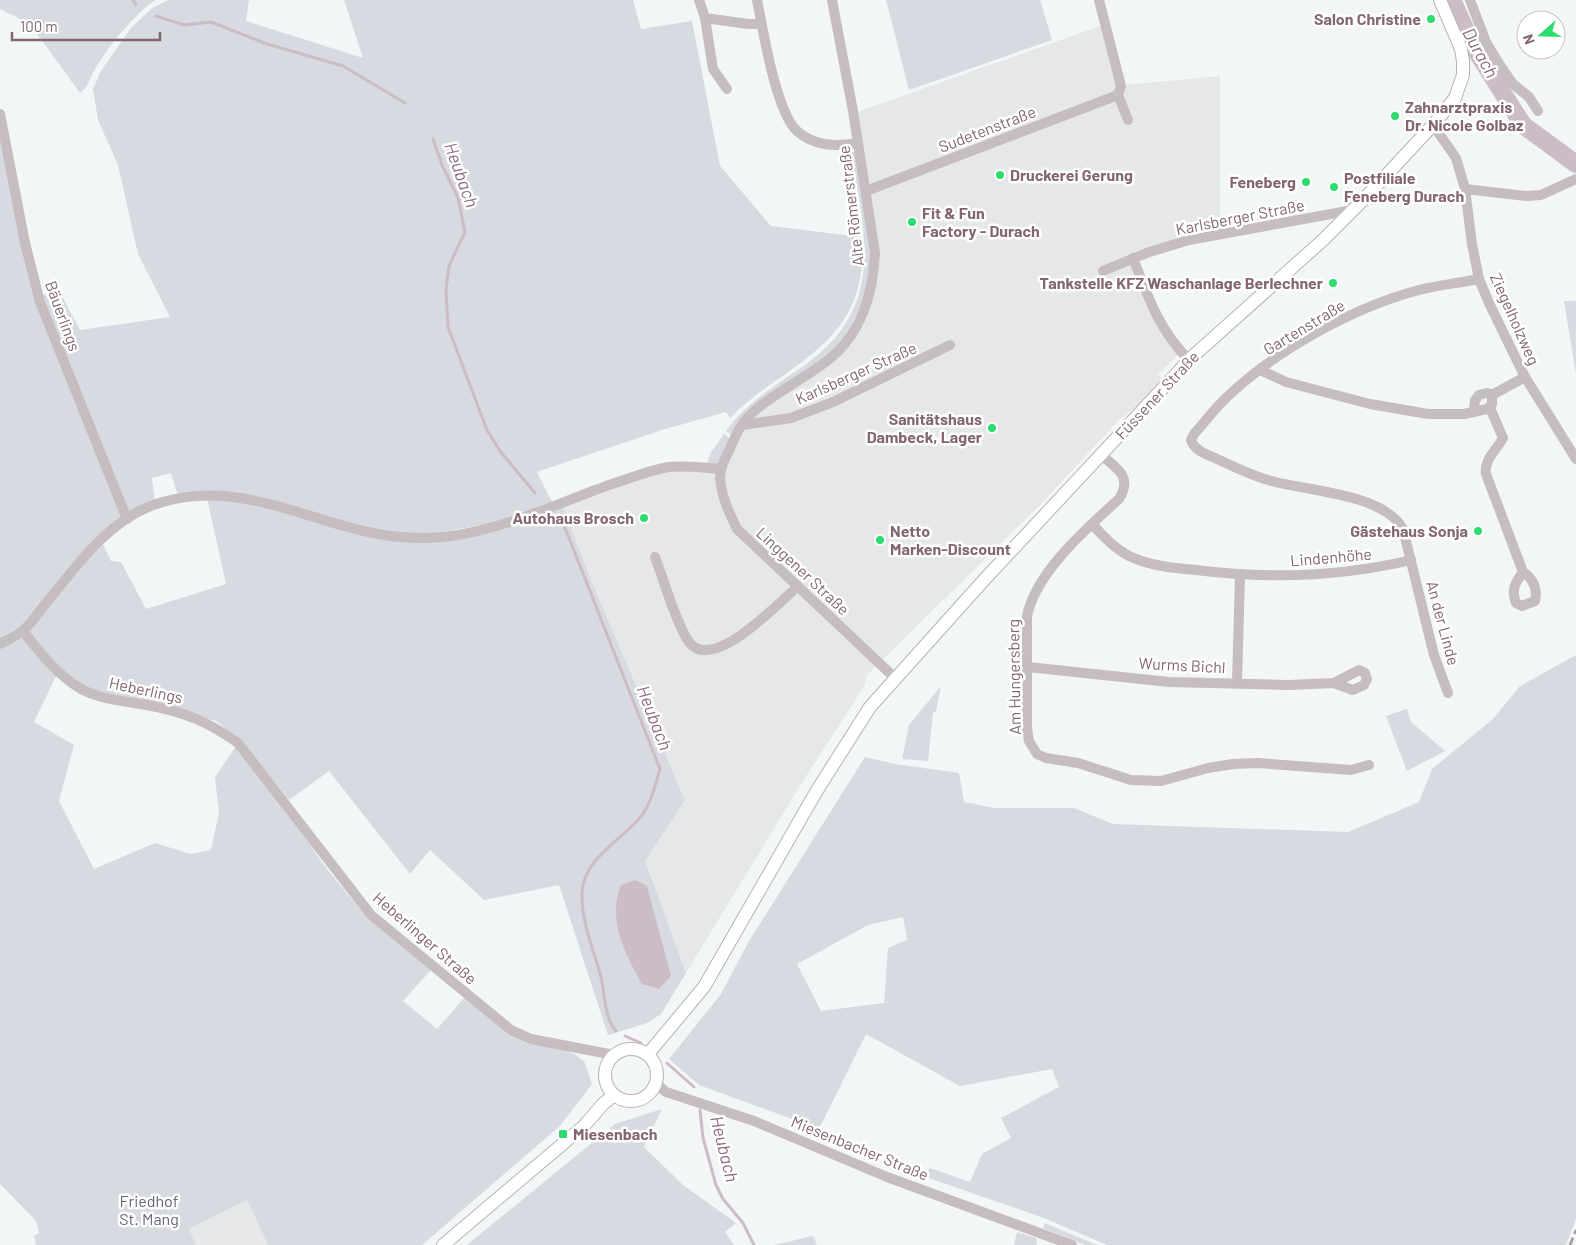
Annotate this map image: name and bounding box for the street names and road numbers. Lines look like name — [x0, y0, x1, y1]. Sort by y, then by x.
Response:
street label: Sudetenstraße — [935, 101, 1038, 156]
street label: Alte Römerstraße — [834, 145, 867, 267]
street label: Karlsberger Straße — [1174, 195, 1306, 238]
street label: Ziegelholzweg — [1487, 270, 1544, 368]
street label: Bäuerlings — [42, 278, 85, 354]
street label: Gartenstraße — [1260, 295, 1348, 358]
street label: Karlsberger Straße — [792, 337, 919, 408]
street label: Füssener Straße — [1111, 347, 1202, 443]
street label: Linggener Straße — [753, 523, 854, 619]
street label: Lindenhöhe — [1289, 543, 1372, 570]
street label: An der Linde — [1423, 578, 1464, 667]
street label: Am Hungersberg — [1003, 619, 1024, 735]
street label: Wurms Bichl — [1138, 653, 1226, 676]
street label: Heberlings — [108, 672, 185, 707]
street label: Heberlinger Straße — [370, 887, 481, 988]
street label: Miesenbacher Straße — [789, 1111, 932, 1184]

